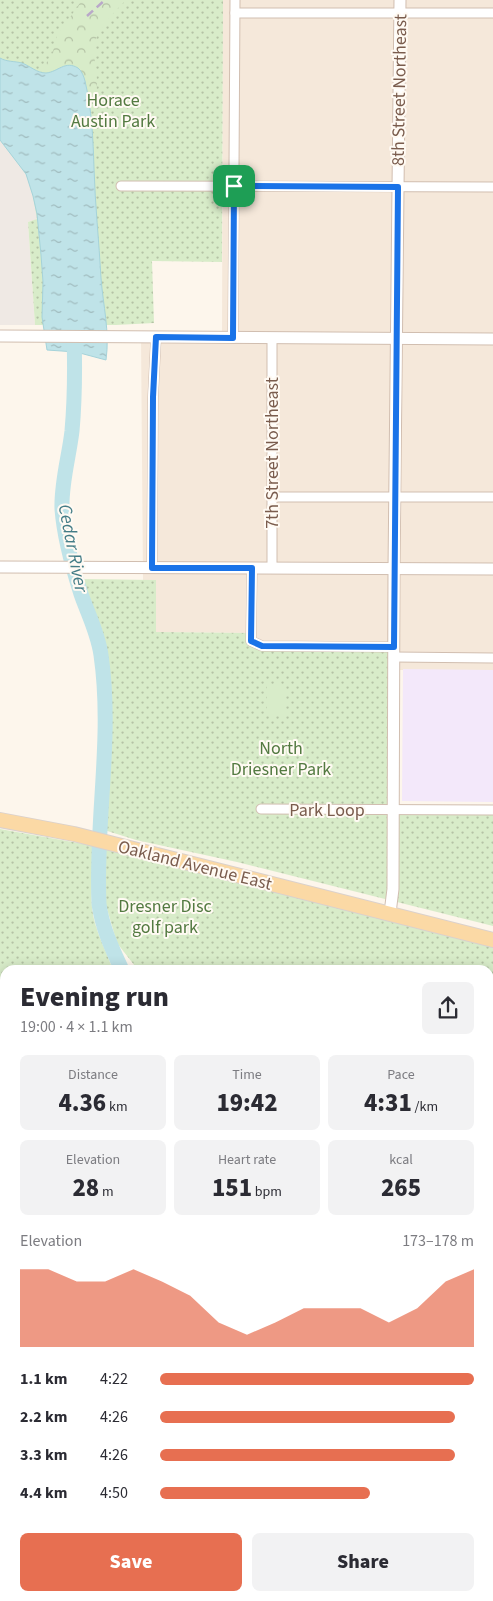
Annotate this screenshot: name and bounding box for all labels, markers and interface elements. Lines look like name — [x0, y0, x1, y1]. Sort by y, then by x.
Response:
street label: 8th Street Northeast — [386, 14, 413, 166]
park label: Horace Austin Park — [71, 88, 155, 134]
pin — [213, 165, 255, 207]
icon: arrive — [220, 172, 248, 200]
street label: 7th Street Northeast — [260, 377, 285, 529]
water label: Cedar River — [51, 502, 95, 596]
park label: North Driesner Park — [231, 736, 331, 782]
street label: Park Loop — [289, 798, 365, 823]
street label: Oakland Avenue East — [115, 834, 275, 897]
park label: Dresner Disc golf park — [118, 894, 212, 940]
text: Evening run — [20, 977, 169, 1017]
button: share — [422, 982, 474, 1034]
text: 19:00 · 4 × 1.1 km — [20, 1016, 133, 1038]
text: Distance — [68, 1065, 118, 1085]
text: Time — [232, 1065, 262, 1085]
text: Pace — [387, 1065, 415, 1085]
text: 4.36 — [58, 1085, 106, 1121]
text: 19:42 — [216, 1085, 278, 1121]
text: 4:31 — [364, 1085, 412, 1121]
text: km — [106, 1097, 128, 1117]
text: /km — [412, 1097, 438, 1117]
text: Elevation — [66, 1150, 120, 1170]
text: Heart rate — [218, 1150, 276, 1170]
text: kcal — [389, 1150, 413, 1170]
text: 28 — [72, 1170, 99, 1206]
text: 151 — [212, 1170, 252, 1206]
text: 265 — [381, 1170, 421, 1206]
text: m — [99, 1182, 114, 1202]
text: bpm — [252, 1182, 282, 1202]
text: Elevation — [20, 1230, 82, 1252]
text: 173–178 m — [402, 1230, 474, 1252]
text: 1.1 km — [20, 1368, 67, 1390]
text: 4:22 — [100, 1368, 128, 1390]
text: 2.2 km — [20, 1406, 67, 1428]
text: 4:26 — [100, 1406, 128, 1428]
text: 3.3 km — [20, 1444, 67, 1466]
text: 4:26 — [100, 1444, 128, 1466]
text: 4.4 km — [20, 1482, 67, 1504]
text: 4:50 — [100, 1482, 128, 1504]
button: Save — [20, 1533, 242, 1591]
button: Share — [252, 1533, 474, 1591]

